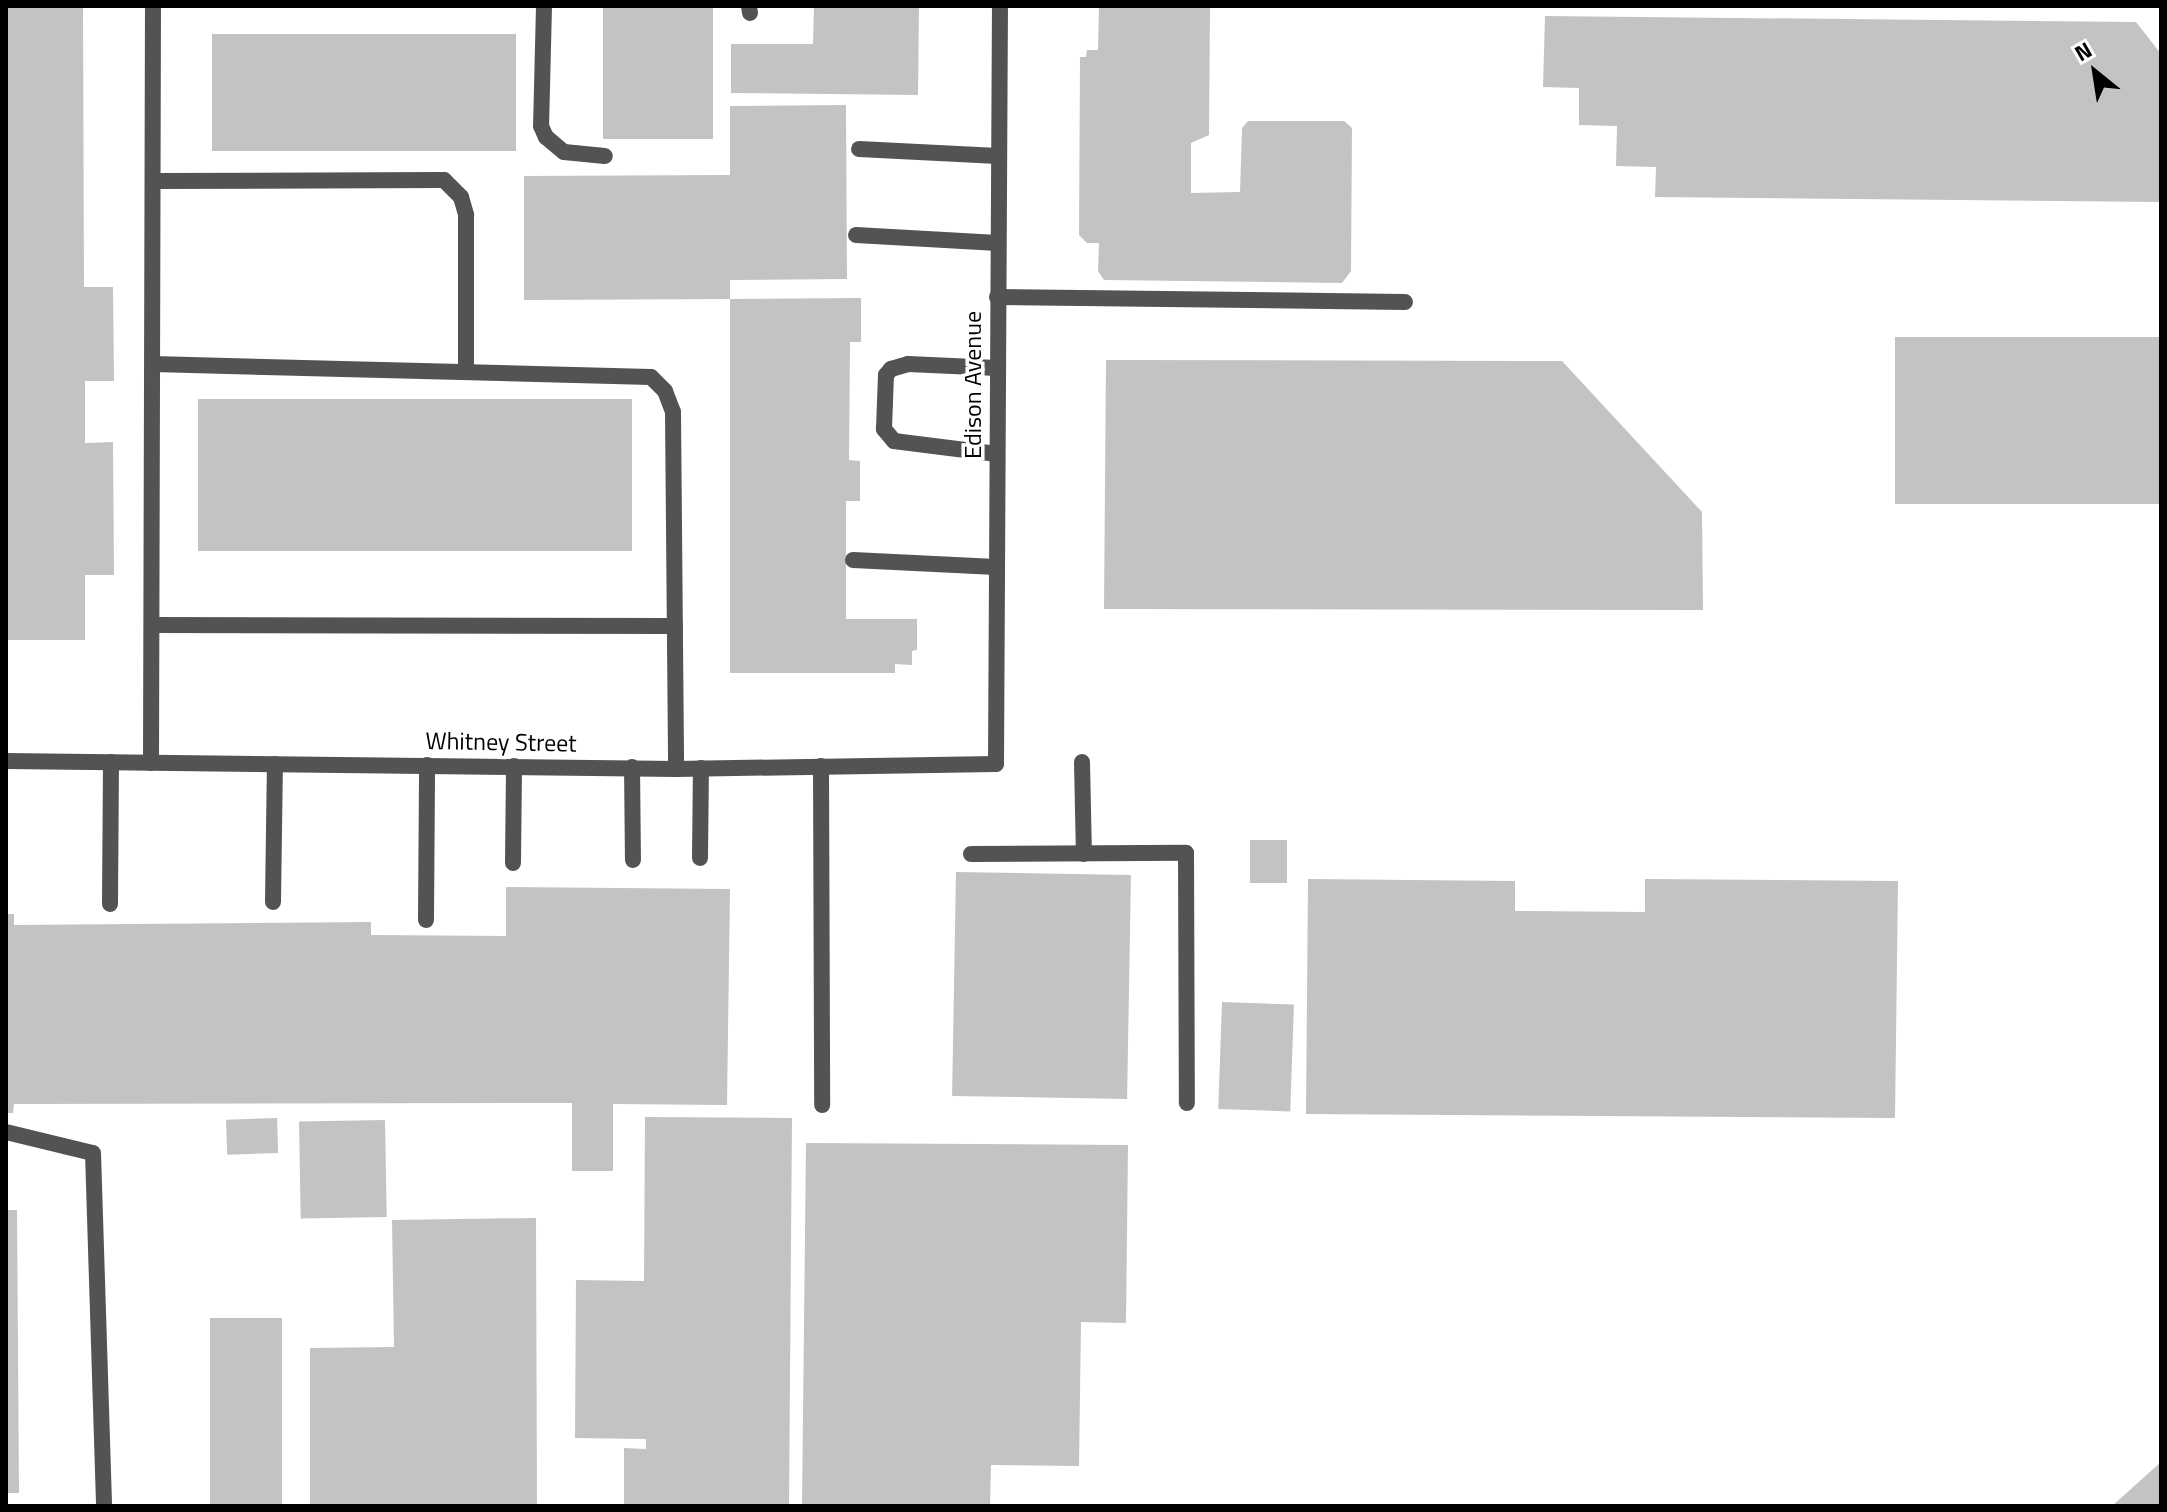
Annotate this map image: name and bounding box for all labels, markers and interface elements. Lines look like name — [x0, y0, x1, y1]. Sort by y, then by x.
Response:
north arrow — [2055, 32, 2135, 112]
text: N — [2068, 33, 2098, 70]
street label: Edison Avenue — [959, 311, 987, 459]
street label: Whitney Street — [425, 726, 577, 758]

